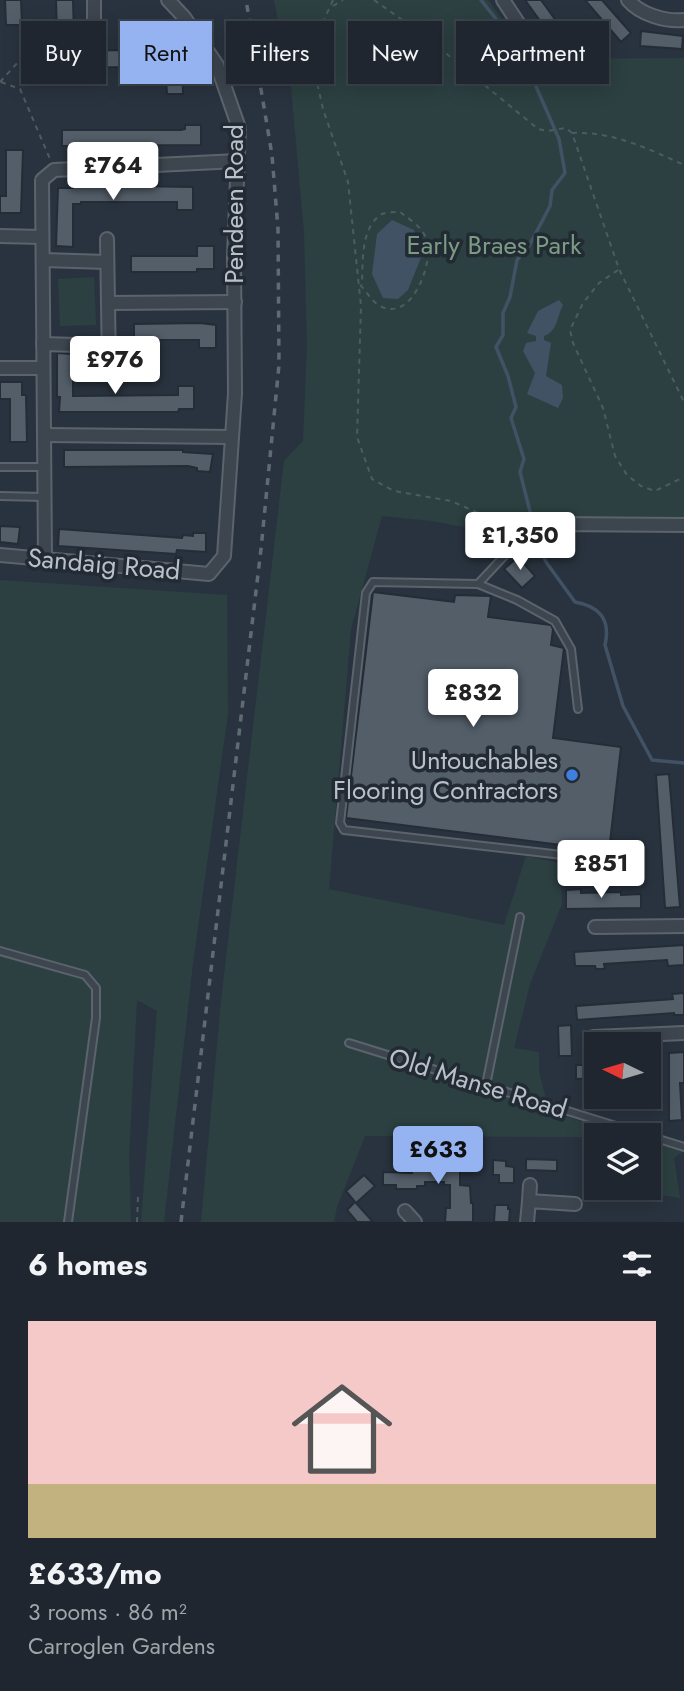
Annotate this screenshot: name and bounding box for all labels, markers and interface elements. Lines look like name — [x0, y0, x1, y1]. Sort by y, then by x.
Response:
chip: Buy — [21, 21, 106, 84]
chip: Rent — [120, 21, 212, 84]
chip: Filters — [226, 21, 334, 84]
chip: New — [348, 21, 442, 84]
chip: Apartment — [456, 21, 609, 84]
street label: Pendeen Road — [215, 124, 253, 284]
pin: £764 — [72, 142, 154, 202]
text: £764 — [83, 148, 143, 182]
park label: Early Braes Park — [407, 226, 582, 264]
pin: £976 — [74, 336, 156, 396]
text: £976 — [86, 342, 144, 376]
pin: £1,350 — [463, 512, 577, 572]
text: £1,350 — [481, 518, 559, 552]
street label: Sandaig Road — [26, 538, 182, 590]
pin: £832 — [432, 670, 514, 729]
text: £832 — [444, 675, 502, 709]
place label: Untouchables Flooring Contractors — [333, 741, 558, 809]
marker: Untouchables Flooring Contractors — [564, 767, 580, 783]
pin: £851 — [560, 841, 642, 900]
text: £851 — [573, 846, 629, 880]
north arrow — [584, 1032, 662, 1110]
map controls — [584, 1032, 661, 1200]
street label: Old Manse Road — [384, 1038, 572, 1128]
button: layers — [584, 1123, 661, 1200]
pin: £633 — [397, 1126, 479, 1186]
text: £633 — [409, 1132, 467, 1166]
text: 6 homes — [28, 1243, 147, 1286]
icon: filters — [618, 1245, 656, 1283]
icon: home — [279, 1366, 405, 1492]
text: £633/mo — [28, 1552, 162, 1595]
text: 3 rooms · 86 m² — [28, 1595, 187, 1629]
text: Carroglen Gardens — [28, 1629, 215, 1663]

